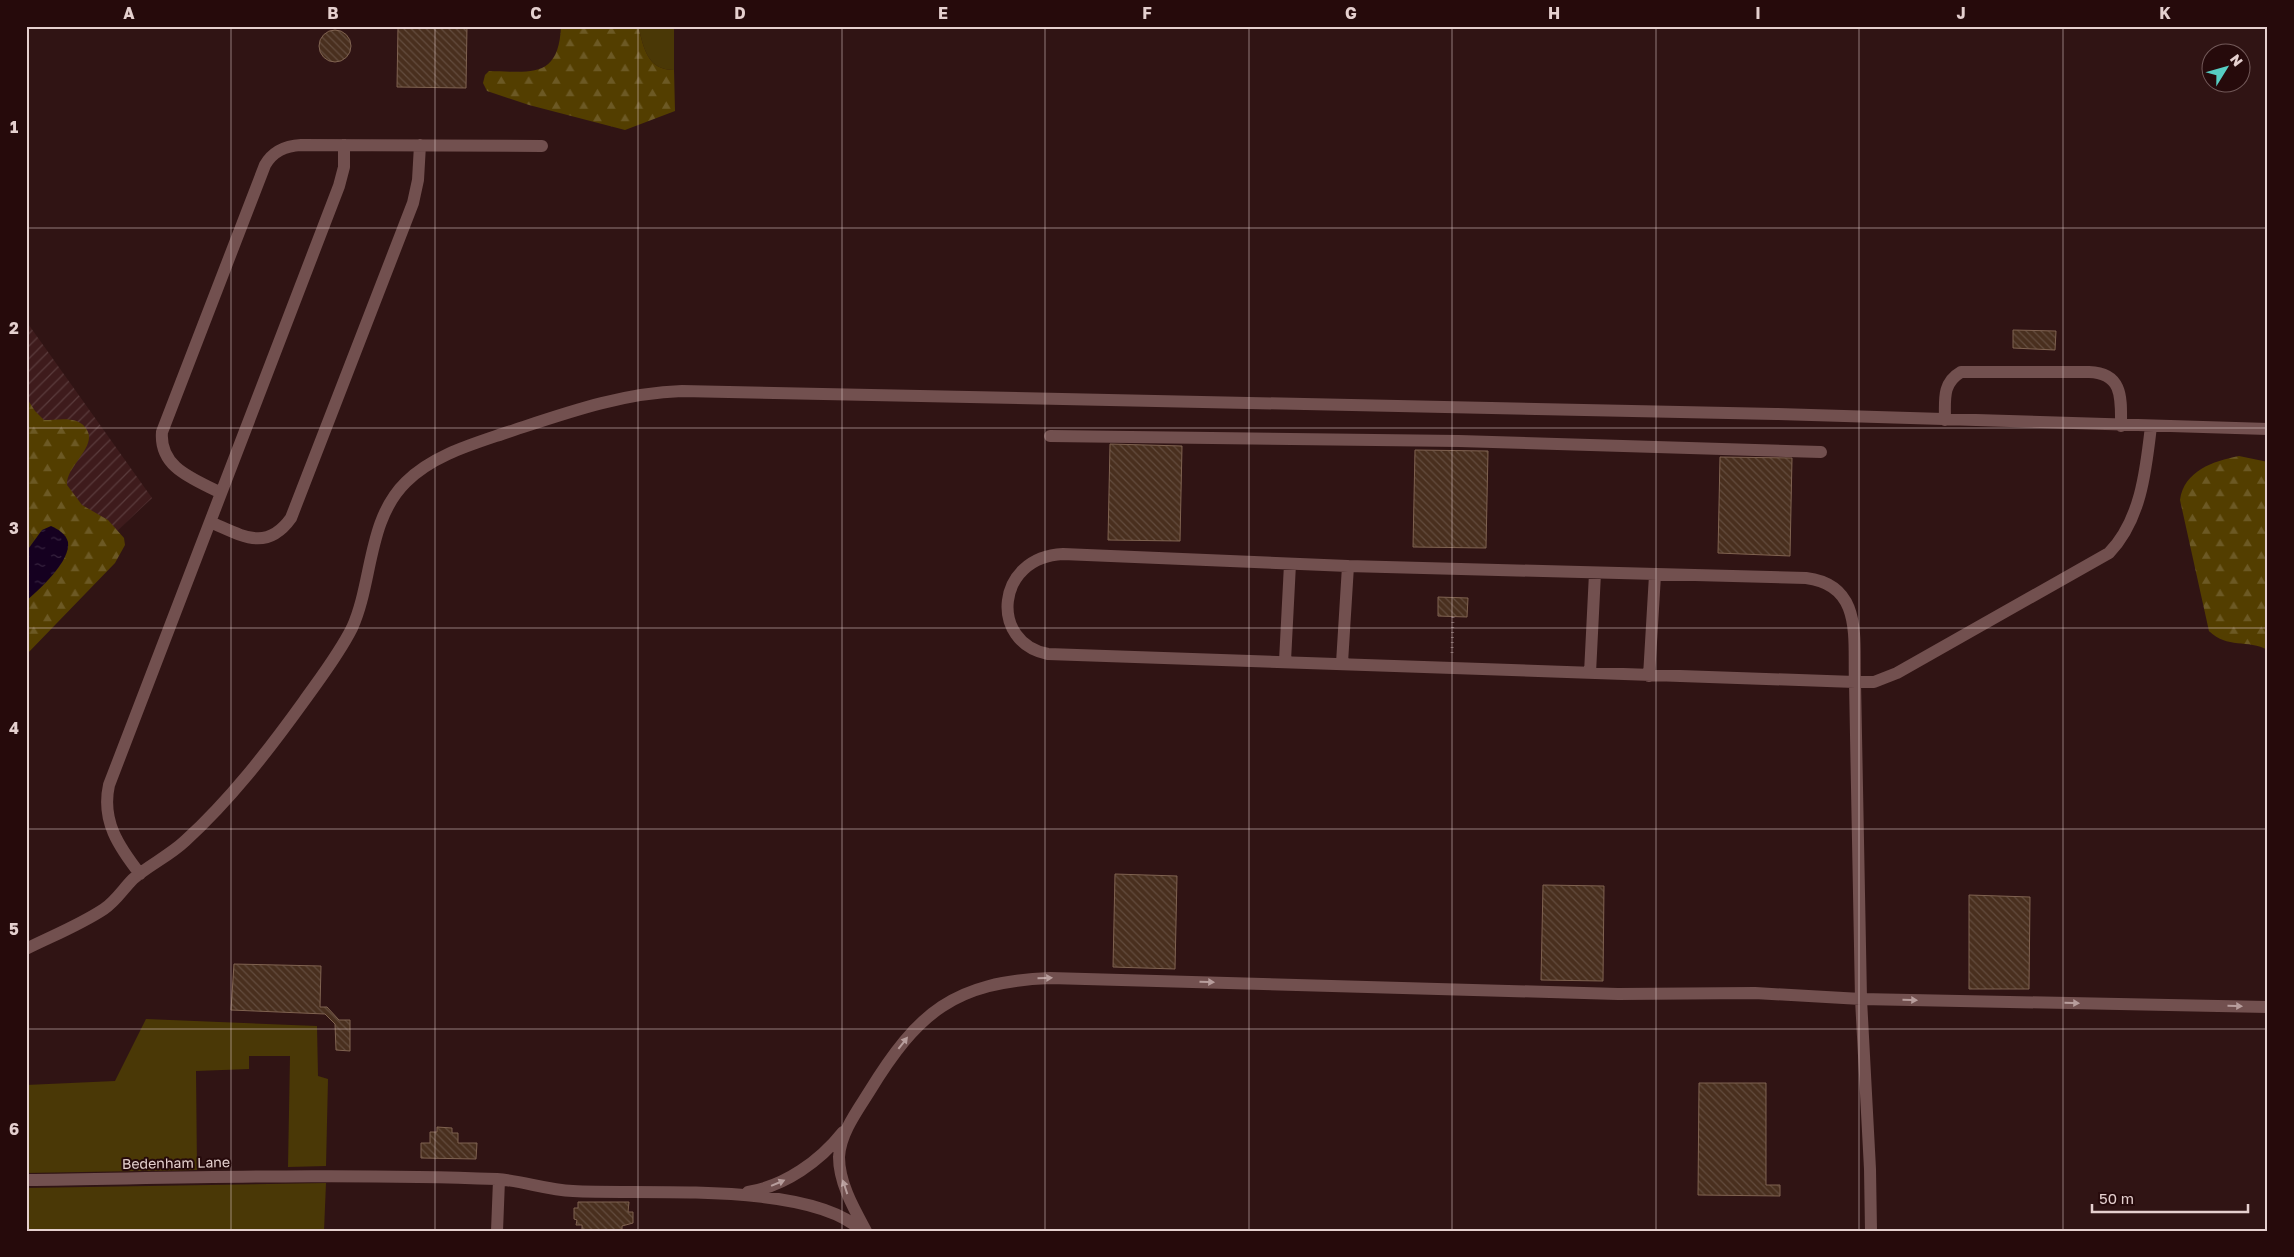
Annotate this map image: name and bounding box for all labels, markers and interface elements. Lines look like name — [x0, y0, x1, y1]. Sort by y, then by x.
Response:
text: A — [123, 3, 135, 23]
text: B — [327, 3, 339, 23]
text: C — [530, 3, 542, 23]
text: D — [734, 3, 746, 23]
text: E — [938, 3, 948, 23]
text: F — [1142, 3, 1152, 23]
text: G — [1345, 3, 1357, 23]
text: H — [1548, 3, 1560, 23]
text: I — [1755, 3, 1761, 23]
text: J — [1956, 3, 1966, 23]
text: K — [2159, 3, 2171, 23]
north arrow — [2202, 42, 2252, 92]
text: N — [2227, 51, 2247, 69]
text: 1 — [10, 117, 18, 137]
text: 2 — [9, 318, 19, 338]
text: 3 — [9, 518, 19, 538]
text: 4 — [9, 718, 19, 738]
text: 5 — [9, 919, 19, 939]
one-way arrow — [1037, 974, 1053, 982]
one-way arrow — [1200, 978, 1216, 986]
one-way arrow — [1902, 996, 1918, 1004]
one-way arrow — [2065, 999, 2081, 1007]
one-way arrow — [2227, 1002, 2243, 1010]
one-way arrow — [897, 1037, 908, 1050]
text: 6 — [9, 1119, 19, 1139]
street label: Bedenham Lane — [122, 1153, 230, 1172]
one-way arrow — [771, 1178, 785, 1186]
one-way arrow — [841, 1179, 849, 1194]
scale bar — [2092, 1182, 2248, 1214]
text: 50 m — [2099, 1189, 2134, 1207]

